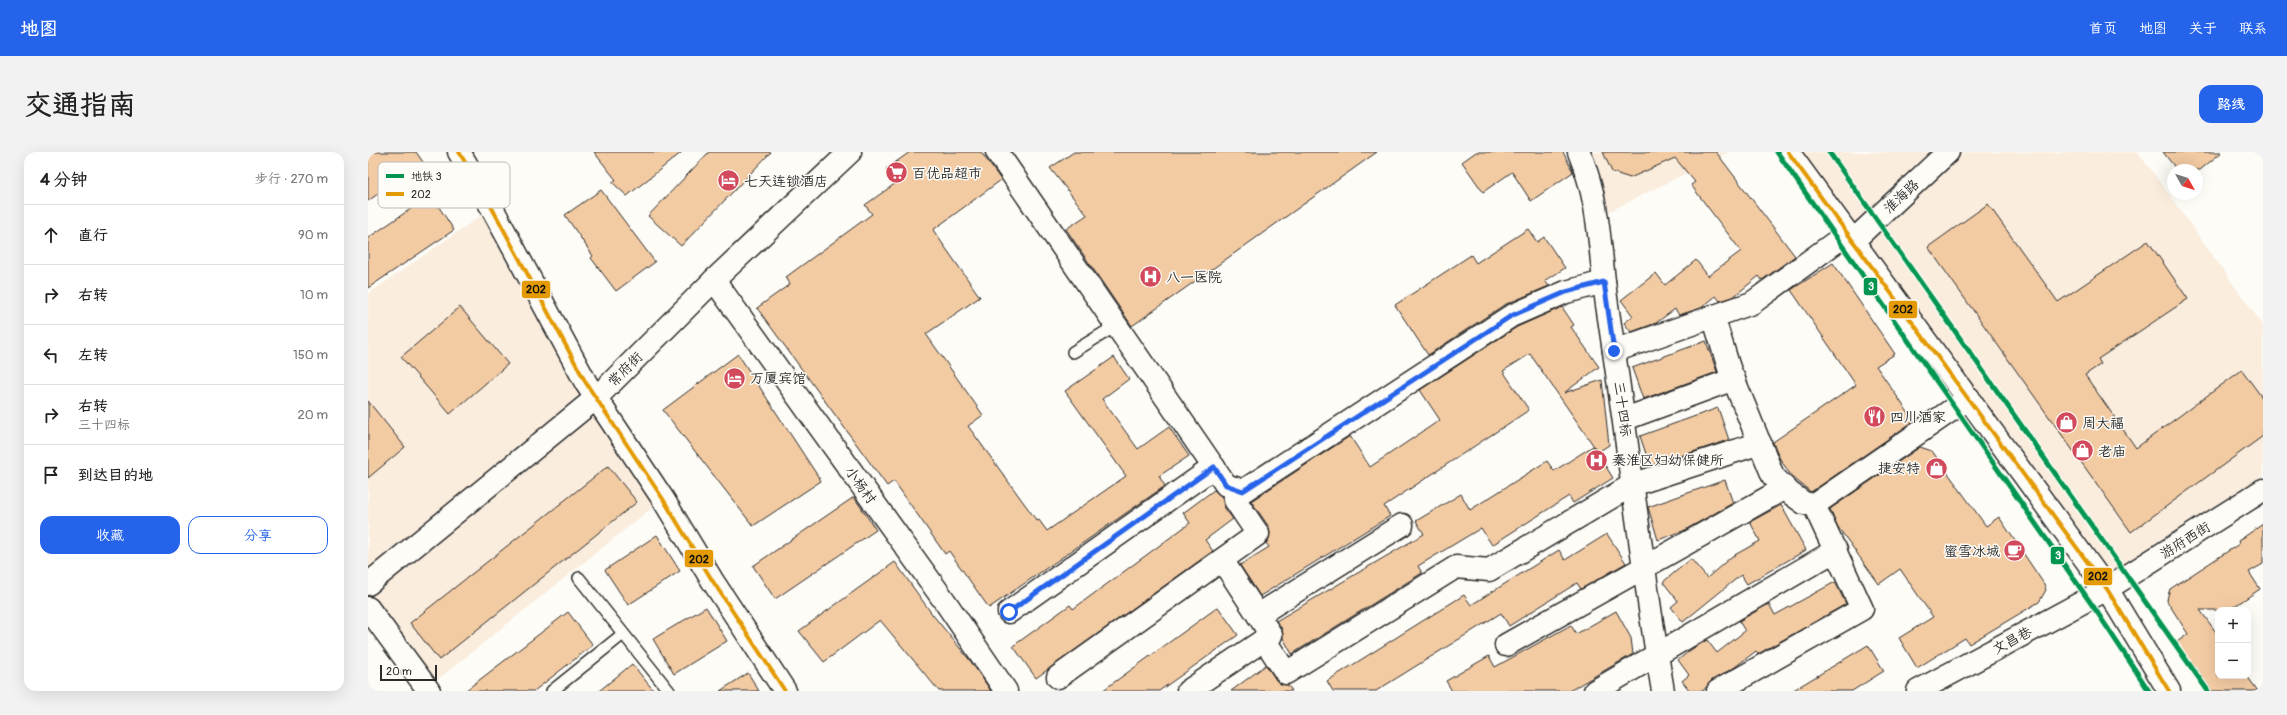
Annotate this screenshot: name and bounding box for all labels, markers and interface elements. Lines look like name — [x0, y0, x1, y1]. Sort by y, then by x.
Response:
text: 地图 — [20, 17, 58, 41]
text: 首页 — [2089, 20, 2117, 37]
text: 地图 — [2139, 20, 2167, 37]
text: 关于 — [2189, 20, 2217, 37]
text: 联系 — [2239, 20, 2267, 37]
button: 路线 — [2199, 85, 2263, 123]
text: 交通指南 — [24, 88, 136, 123]
supermarket icon: 百优品超市 — [883, 160, 909, 186]
legend — [378, 162, 510, 208]
north arrow — [2167, 164, 2203, 200]
place label: 百优品超市 — [912, 165, 982, 182]
hotel icon: 七天连锁酒店 — [716, 168, 742, 194]
text: 4 分钟 — [40, 169, 88, 190]
text: 地铁 3 — [411, 170, 442, 183]
text: 步行 · 270 m — [255, 171, 328, 187]
place label: 七天连锁酒店 — [744, 173, 828, 190]
street label: 淮海路 — [1880, 176, 1922, 217]
text: 202 — [411, 188, 431, 201]
icon: ahead — [40, 224, 62, 246]
text: 直行 — [78, 226, 108, 245]
text: 90 m — [298, 227, 328, 243]
hospital icon: 八一医院 — [1138, 264, 1164, 290]
place label: 八一医院 — [1166, 269, 1222, 286]
line badge: 3 — [1863, 277, 1878, 296]
line badge: 202 — [521, 280, 551, 299]
text: 3 — [1868, 280, 1874, 293]
text: 202 — [526, 283, 546, 296]
icon: right — [40, 284, 62, 306]
text: 右转 — [78, 286, 108, 305]
text: 10 m — [300, 287, 328, 303]
line badge: 202 — [1888, 300, 1918, 319]
text: 202 — [1893, 303, 1913, 316]
route end — [1605, 342, 1623, 360]
icon: left — [40, 344, 62, 366]
text: 左转 — [78, 346, 108, 365]
text: 150 m — [293, 347, 328, 363]
street label: 常府街 — [604, 348, 646, 390]
hotel icon: 万厦宾馆 — [722, 365, 748, 391]
place label: 万厦宾馆 — [750, 370, 806, 387]
street label: 三十四标 — [1610, 380, 1635, 438]
text: 右转 — [78, 397, 108, 416]
icon: right — [40, 404, 62, 426]
restaurant icon: 四川酒家 — [1862, 404, 1888, 430]
text: 20 m — [297, 407, 328, 423]
place label: 四川酒家 — [1890, 409, 1946, 426]
shop icon: 周大福 — [2054, 410, 2080, 436]
place label: 周大福 — [2082, 415, 2124, 432]
text: 三十四标 — [78, 417, 130, 433]
shop icon: 老庙 — [2070, 438, 2096, 464]
place label: 老庙 — [2098, 443, 2126, 460]
hospital icon: 秦淮区妇幼保健所 — [1584, 447, 1610, 473]
place label: 秦淮区妇幼保健所 — [1612, 452, 1724, 469]
shop icon: 捷安特 — [1923, 455, 1949, 481]
place label: 捷安特 — [1878, 460, 1920, 477]
street label: 小杨村 — [841, 463, 880, 507]
icon: arrive — [40, 464, 62, 486]
text: 到达目的地 — [78, 466, 153, 485]
button: 收藏 — [40, 516, 180, 554]
button: 分享 — [188, 516, 328, 554]
street label: 游府西街 — [2157, 518, 2214, 562]
cafe icon: 蜜雪冰城 — [2002, 538, 2028, 564]
place label: 蜜雪冰城 — [1944, 543, 2000, 560]
line badge: 3 — [2050, 546, 2065, 565]
line badge: 202 — [684, 549, 714, 568]
text: 3 — [2055, 549, 2061, 562]
text: 202 — [689, 553, 709, 566]
line badge: 202 — [2083, 567, 2113, 586]
text: 202 — [2088, 570, 2108, 583]
route start — [1000, 603, 1018, 621]
map controls — [2215, 607, 2251, 679]
button: + — [2215, 607, 2251, 643]
street label: 文昌巷 — [1990, 623, 2036, 658]
button: − — [2215, 643, 2251, 679]
scale bar — [380, 663, 437, 682]
text: 20 m — [386, 665, 412, 678]

